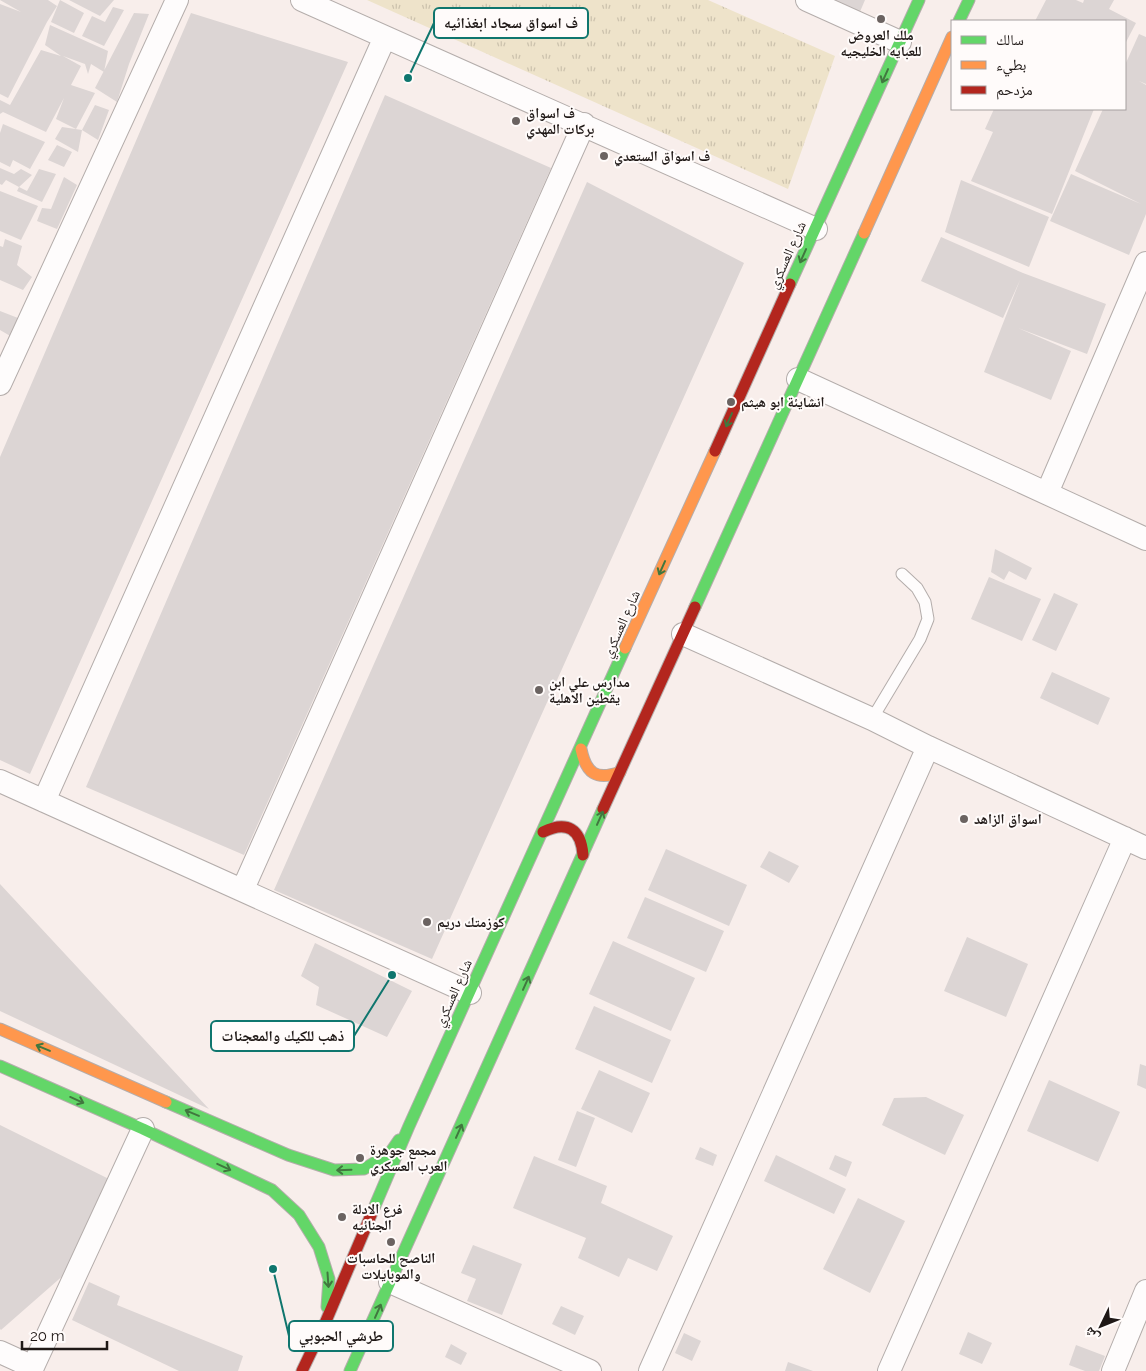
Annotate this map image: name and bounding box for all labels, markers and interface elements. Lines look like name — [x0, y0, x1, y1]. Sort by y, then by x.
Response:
callout: ف اسواق سجاد ابغذائيه — [434, 8, 588, 38]
marker: ملك العروض للعبايه الخليجيه — [875, 13, 887, 25]
text: ف اسواق سجاد ابغذائيه — [444, 14, 578, 32]
legend — [951, 20, 1126, 110]
place label: ملك العروض للعبايه الخليجيه — [841, 27, 922, 60]
text: سالك — [996, 31, 1024, 49]
text: بطيء — [996, 56, 1026, 77]
one-way arrow — [879, 68, 889, 83]
text: مزدحم — [996, 81, 1033, 100]
place label: ف اسواق بركات المهدي — [526, 105, 594, 140]
marker: ف اسواق بركات المهدي — [510, 115, 522, 127]
place label: ف اسواق الستعدي — [614, 148, 710, 167]
marker: ف اسواق الستعدي — [598, 150, 610, 162]
street label: شارع العسكري — [765, 219, 812, 293]
one-way arrow — [798, 248, 808, 263]
place label: انشايئة ابو هيثم — [741, 394, 825, 412]
marker: انشايئة ابو هيثم — [725, 396, 737, 408]
one-way arrow — [724, 412, 734, 427]
one-way arrow — [657, 560, 667, 575]
street label: شارع العسكري — [599, 588, 646, 662]
place label: مدارس علي ابن يقطين الاهلية — [549, 674, 630, 707]
marker: مدارس علي ابن يقطين الاهلية — [533, 684, 545, 696]
one-way arrow — [595, 811, 605, 826]
place label: اسواق الزاهد — [974, 811, 1042, 828]
marker: اسواق الزاهد — [958, 813, 970, 825]
place label: كوزمتك دريم — [437, 914, 505, 932]
marker: كوزمتك دريم — [421, 916, 433, 928]
street label: شارع العسكري — [431, 957, 478, 1031]
one-way arrow — [521, 976, 531, 991]
callout: ذهب للكيك والمعجنات — [211, 1021, 354, 1051]
text: ذهب للكيك والمعجنات — [222, 1027, 344, 1045]
one-way arrow — [36, 1043, 51, 1053]
one-way arrow — [69, 1095, 84, 1105]
one-way arrow — [185, 1108, 200, 1117]
one-way arrow — [454, 1124, 464, 1139]
place label: مجمع جوهرة العرب العسكري — [370, 1142, 447, 1177]
marker: مجمع جوهرة العرب العسكري — [354, 1152, 366, 1164]
one-way arrow — [216, 1163, 231, 1173]
one-way arrow — [336, 1165, 352, 1175]
place label: فرع الادلة الجنائيه — [352, 1201, 403, 1233]
marker: فرع الادلة الجنائيه — [336, 1211, 348, 1223]
marker: الناصح للحاسبات والموبايلات — [385, 1236, 397, 1248]
place label: الناصح للحاسبات والموبايلات — [347, 1250, 435, 1283]
one-way arrow — [323, 1272, 332, 1288]
north arrow — [1076, 1301, 1126, 1351]
one-way arrow — [373, 1304, 383, 1319]
scale bar — [22, 1318, 108, 1350]
callout: طرشي الحبوبي — [289, 1321, 393, 1351]
text: ش — [1080, 1323, 1103, 1346]
text: 20 m — [30, 1327, 65, 1345]
text: طرشي الحبوبي — [299, 1327, 383, 1348]

